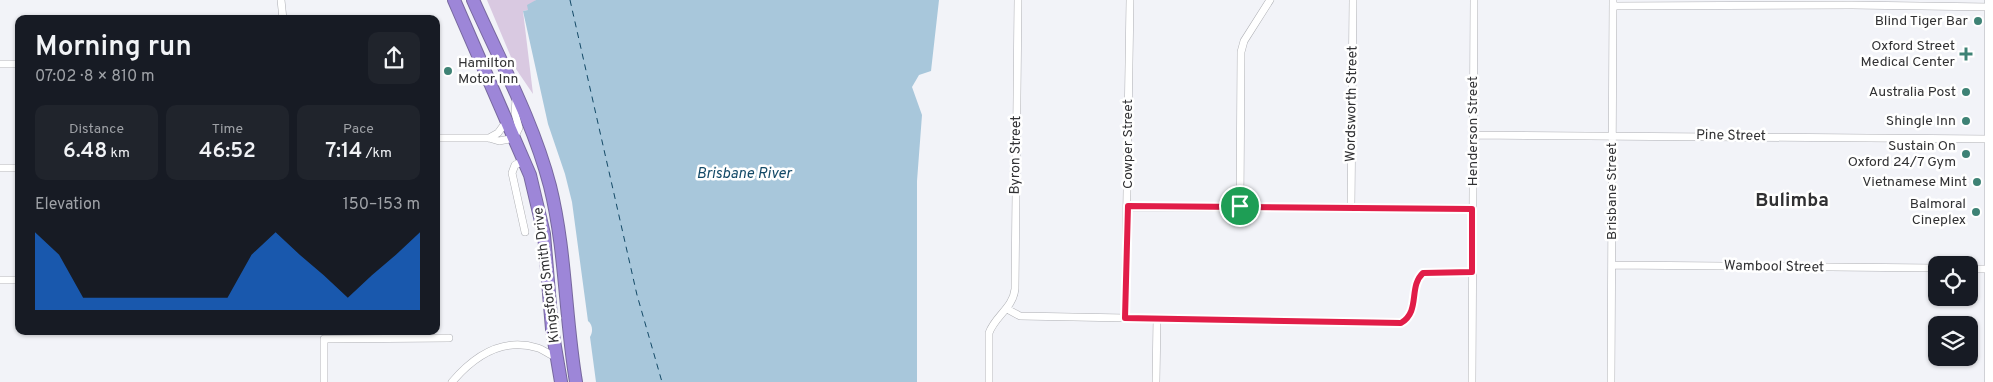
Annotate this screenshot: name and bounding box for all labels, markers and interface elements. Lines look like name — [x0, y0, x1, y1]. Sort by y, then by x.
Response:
place label: Blind Tiger Bar — [1875, 13, 1969, 30]
marker: Blind Tiger Bar — [1972, 15, 1984, 27]
text: Morning run — [35, 30, 192, 66]
button: share — [368, 32, 420, 84]
place label: Oxford Street Medical Center — [1861, 38, 1956, 71]
street label: Wordsworth Street — [1342, 46, 1362, 162]
marker: Oxford Street Medical Center — [1959, 47, 1973, 61]
place label: Hamilton Motor Inn — [458, 55, 518, 88]
marker: Hamilton Motor Inn — [442, 65, 454, 77]
text: 07:02 · 8 × 810 m — [35, 67, 155, 87]
street label: Henderson Street — [1465, 76, 1482, 186]
place label: Australia Post — [1869, 84, 1956, 101]
marker: Australia Post — [1960, 86, 1972, 98]
street label: Cowper Street — [1120, 99, 1137, 189]
place label: Shingle Inn — [1886, 113, 1956, 130]
street label: Byron Street — [1007, 115, 1025, 195]
marker: Shingle Inn — [1960, 115, 1972, 127]
text: Distance — [69, 121, 124, 138]
text: Time — [212, 121, 243, 138]
text: Pace — [343, 121, 374, 138]
street label: Pine Street — [1696, 127, 1766, 145]
text: 6.48 — [63, 138, 107, 165]
text: 46:52 — [199, 138, 256, 165]
text: 7:14 — [325, 138, 362, 165]
place label: Sustain On Oxford 24/7 Gym — [1848, 138, 1956, 171]
street label: Brisbane Street — [1604, 142, 1621, 240]
text: km — [107, 145, 130, 162]
text: /km — [362, 145, 392, 162]
marker: Sustain On Oxford 24/7 Gym — [1960, 148, 1972, 160]
water label: Brisbane River — [697, 165, 793, 184]
place label: Vietnamese Mint — [1862, 174, 1967, 191]
marker: Vietnamese Mint — [1971, 176, 1983, 188]
pin — [1219, 185, 1261, 227]
district label: Bulimba — [1755, 189, 1829, 213]
icon: arrive — [1226, 192, 1254, 220]
text: Elevation — [35, 195, 101, 215]
text: 150–153 m — [343, 195, 420, 215]
place label: Balmoral Cineplex — [1910, 196, 1966, 229]
street label: Kingsford Smith Drive — [530, 206, 564, 344]
marker: Balmoral Cineplex — [1970, 206, 1982, 218]
map controls — [1928, 256, 1978, 366]
button: locate — [1928, 256, 1978, 306]
street label: Wambool Street — [1724, 258, 1824, 276]
button: layers — [1928, 316, 1978, 366]

